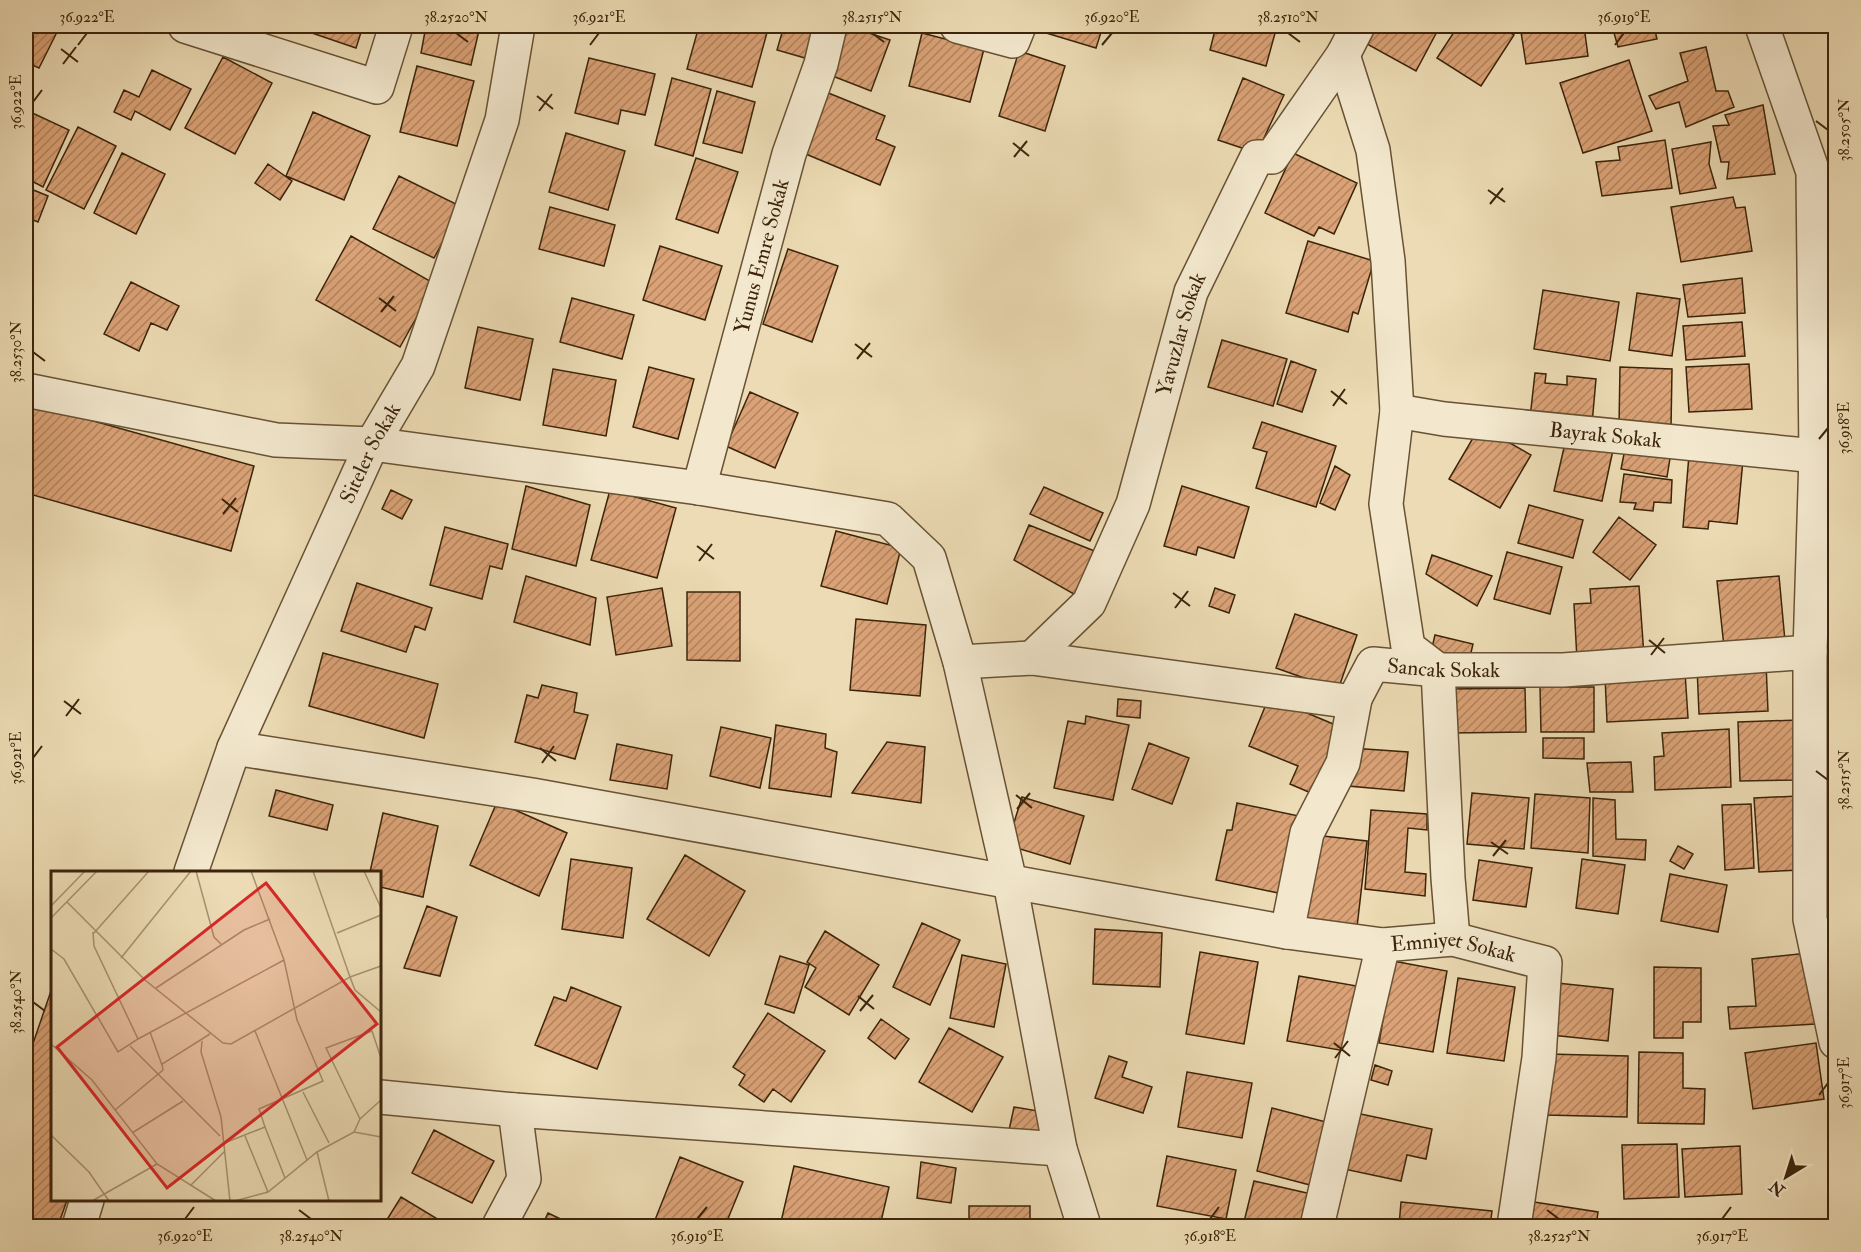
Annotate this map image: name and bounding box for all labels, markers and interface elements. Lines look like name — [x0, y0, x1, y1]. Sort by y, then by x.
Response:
text: 36.922°E — [59, 8, 115, 27]
text: 38.2520°N — [424, 8, 488, 27]
text: 36.921°E — [573, 8, 626, 27]
text: 38.2515°N — [842, 8, 903, 27]
text: 36.920°E — [1084, 8, 1140, 27]
text: 38.2510°N — [1257, 8, 1319, 27]
text: 36.919°E — [1598, 8, 1651, 27]
text: 36.922°E — [7, 74, 26, 130]
text: 38.2505°N — [1835, 98, 1854, 161]
street label: Yunus Emre Sokak — [728, 176, 795, 337]
street label: Yavuzlar Sokak — [1150, 268, 1212, 399]
text: 38.2530°N — [7, 320, 26, 383]
street label: Siteler Sokak — [333, 398, 407, 508]
text: 36.918°E — [1835, 402, 1854, 454]
street label: Bayrak Sokak — [1548, 416, 1663, 454]
street label: Sancak Sokak — [1386, 652, 1500, 684]
text: 36.921°E — [7, 731, 26, 784]
text: 38.2515°N — [1835, 749, 1854, 810]
inset map — [51, 871, 381, 1201]
street label: Emniyet Sokak — [1390, 925, 1519, 968]
text: 38.2540°N — [7, 969, 26, 1034]
text: 36.917°E — [1835, 1057, 1854, 1109]
north arrow — [1756, 1147, 1816, 1207]
text: N — [1765, 1175, 1790, 1201]
text: 36.920°E — [157, 1227, 213, 1246]
text: 38.2540°N — [279, 1227, 344, 1246]
text: 36.919°E — [671, 1227, 724, 1246]
text: 36.918°E — [1184, 1227, 1236, 1246]
text: 38.2525°N — [1528, 1227, 1591, 1246]
text: 36.917°E — [1696, 1227, 1748, 1246]

